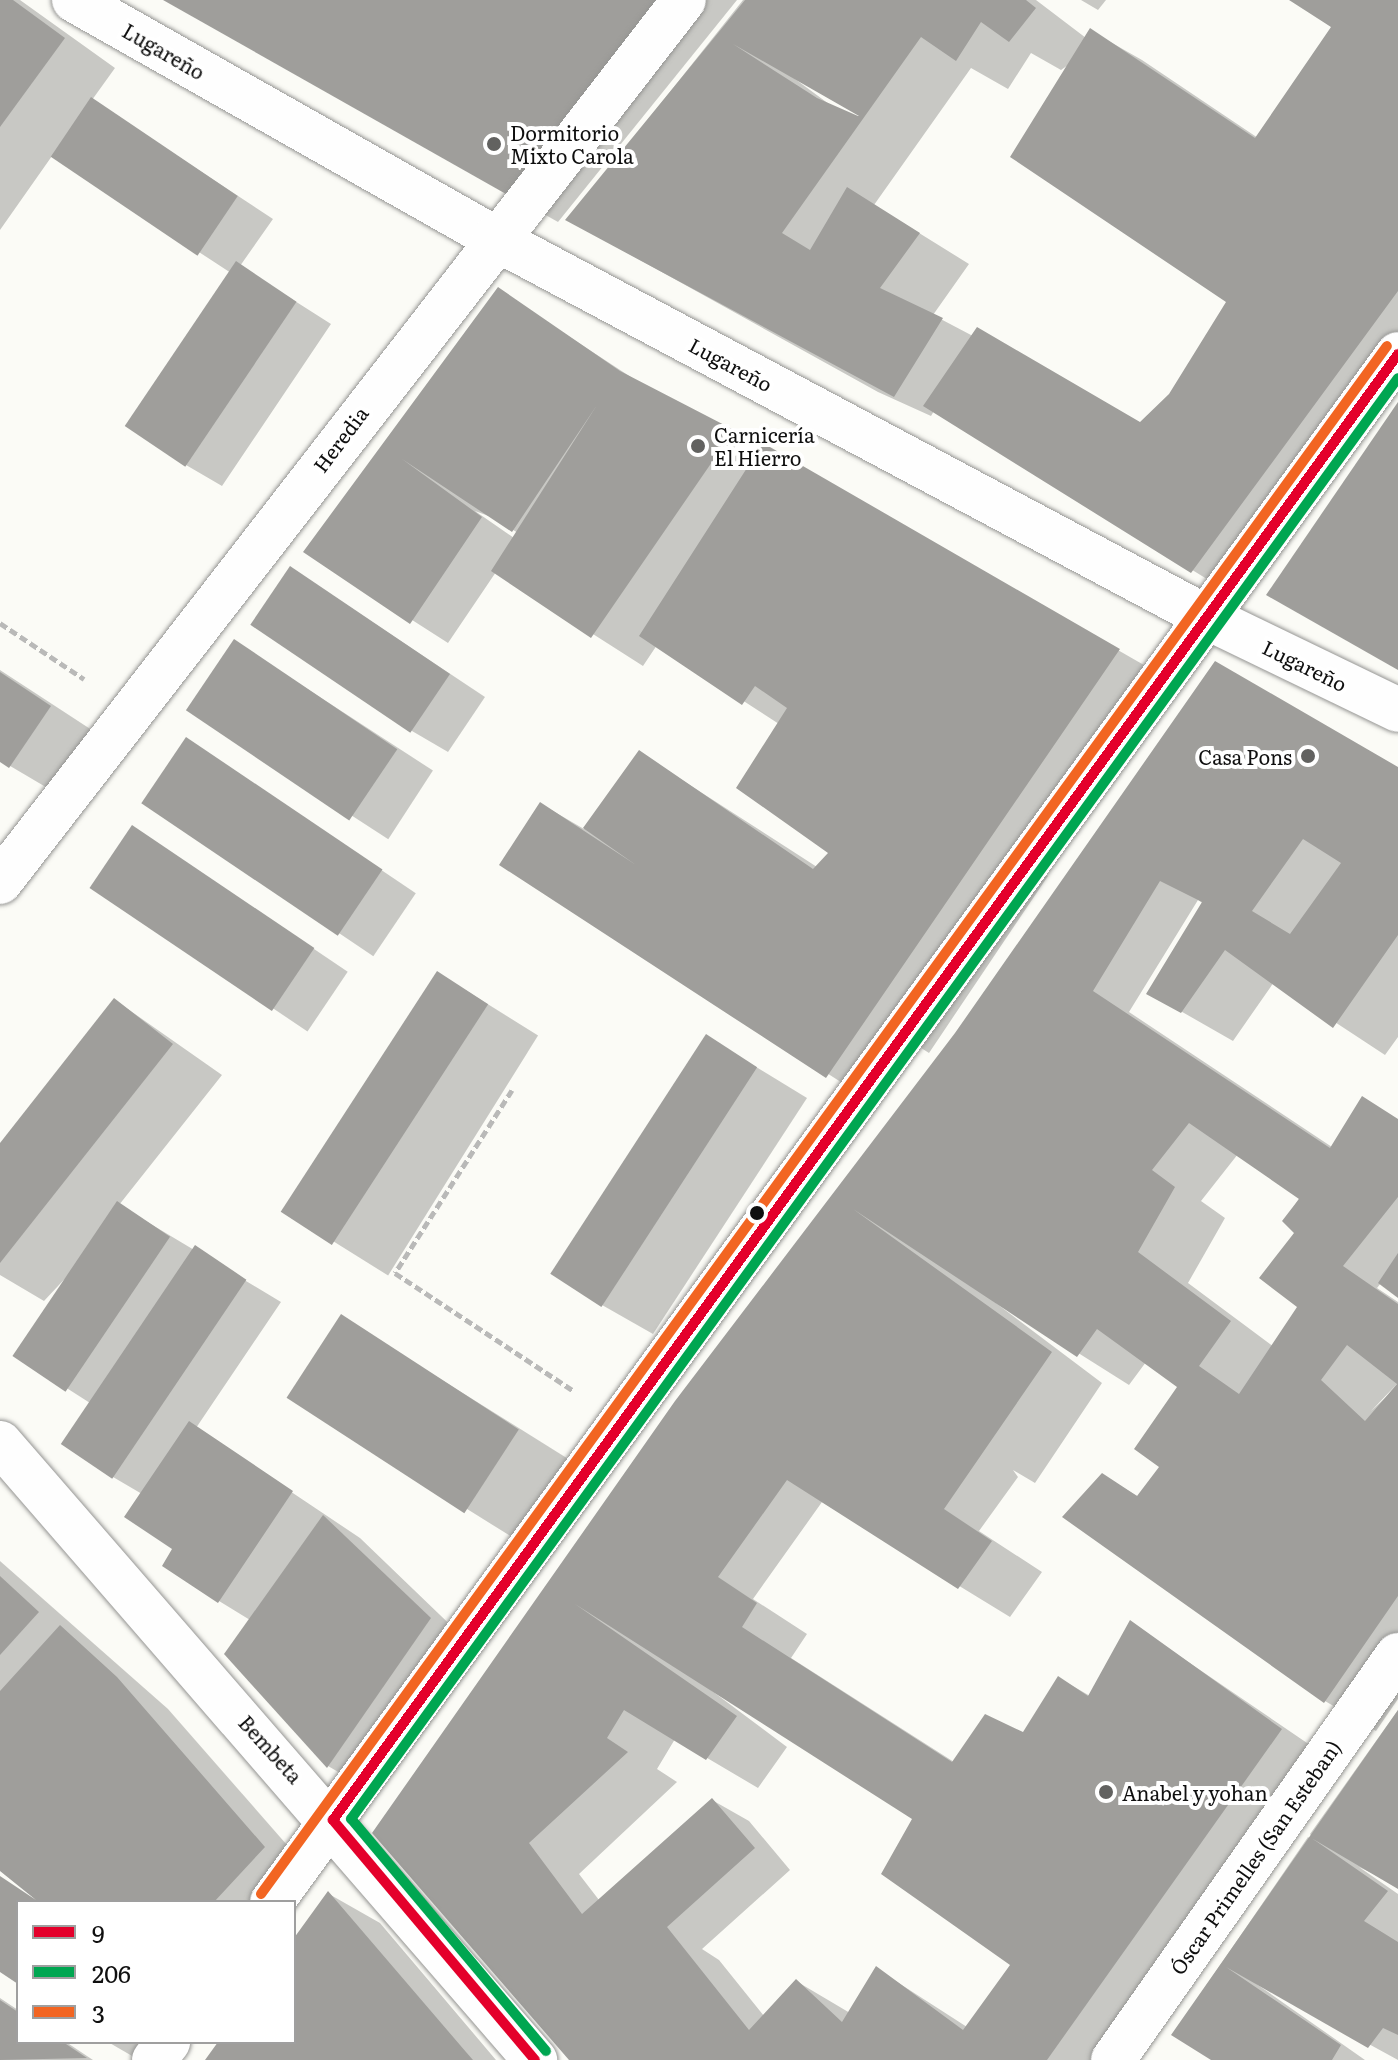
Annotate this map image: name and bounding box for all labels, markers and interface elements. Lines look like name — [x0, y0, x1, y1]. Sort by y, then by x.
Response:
street label: Lugareño — [119, 18, 209, 84]
place label: Dormitorio Mixto Carola — [510, 120, 634, 167]
marker: Dormitorio Mixto Carola — [485, 135, 503, 153]
street label: Lugareño — [685, 332, 777, 396]
street label: Heredia — [308, 401, 372, 477]
place label: Carnicería El Hierro — [714, 422, 815, 469]
marker: Carnicería El Hierro — [689, 437, 707, 455]
street label: Lugareño — [1259, 634, 1351, 696]
place label: Casa Pons — [1198, 744, 1292, 768]
marker: Casa Pons — [1299, 747, 1317, 765]
unlabelled marker — [749, 1205, 765, 1221]
street label: Bembeta — [234, 1710, 308, 1788]
street label: Óscar Primelles (San Esteban) — [1165, 1735, 1345, 1979]
place label: Anabel y yohan — [1122, 1780, 1268, 1804]
marker: Anabel y yohan — [1097, 1783, 1115, 1801]
legend — [16, 1900, 296, 2044]
text: 9 — [92, 1915, 105, 1950]
text: 206 — [92, 1955, 131, 1990]
text: 3 — [92, 1995, 105, 2030]

